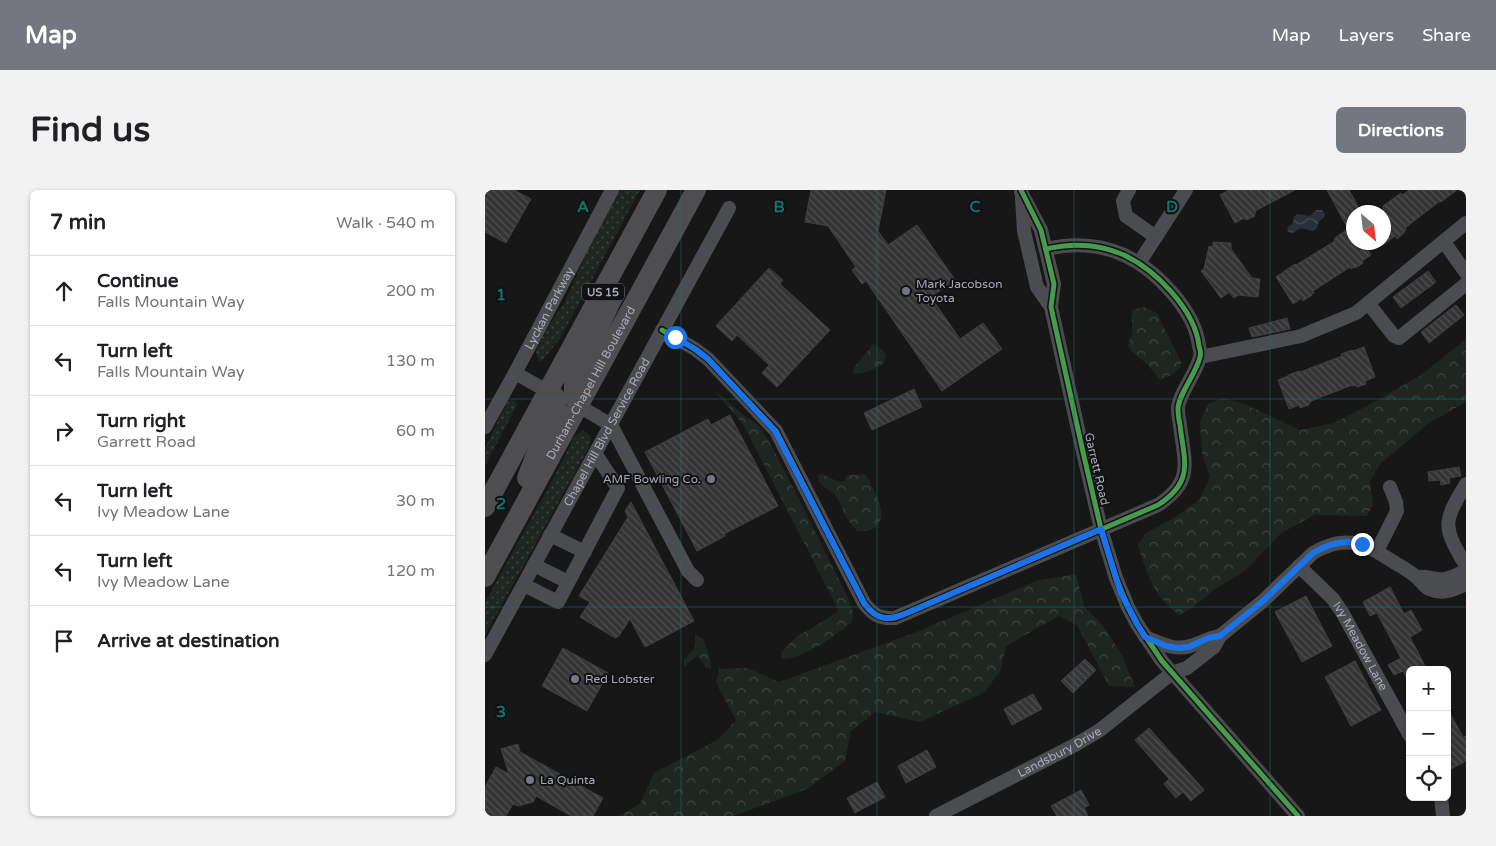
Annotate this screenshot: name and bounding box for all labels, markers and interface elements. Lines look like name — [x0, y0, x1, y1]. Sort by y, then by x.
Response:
text: Map — [25, 21, 77, 50]
text: Map — [1272, 24, 1311, 46]
text: Layers — [1339, 24, 1394, 46]
text: Share — [1422, 24, 1471, 46]
button: Directions — [1336, 107, 1466, 153]
text: Find us — [30, 109, 150, 151]
text: A — [577, 197, 589, 217]
text: B — [773, 197, 785, 217]
text: C — [969, 197, 981, 217]
text: D — [1166, 197, 1178, 217]
north arrow — [1346, 205, 1391, 250]
text: 7 min — [50, 210, 106, 235]
text: Walk · 540 m — [336, 213, 435, 233]
street label: Lyckan Parkway — [522, 264, 577, 352]
text: Continue — [97, 270, 179, 292]
icon: ahead — [50, 277, 78, 305]
place label: Mark Jacobson Toyota — [916, 277, 1003, 305]
text: 200 m — [386, 281, 435, 301]
road number: US 15 — [582, 284, 624, 300]
text: 1 — [496, 285, 506, 305]
marker: Mark Jacobson Toyota — [900, 285, 912, 297]
text: Falls Mountain Way — [97, 292, 245, 312]
street label: Durham-Chapel Hill Boulevard — [543, 304, 638, 462]
route start — [664, 326, 687, 349]
text: Turn left — [97, 340, 173, 362]
icon: left — [50, 347, 78, 375]
text: 130 m — [386, 351, 435, 371]
street label: Chapel Hill Blvd Service Road — [561, 355, 653, 509]
text: Falls Mountain Way — [97, 362, 245, 382]
text: Turn right — [97, 410, 185, 432]
icon: right — [50, 417, 78, 445]
text: 60 m — [396, 421, 435, 441]
street label: Garrett Road — [1082, 431, 1112, 507]
text: Garrett Road — [97, 432, 196, 452]
place label: AMF Bowling Co. — [603, 472, 701, 486]
marker: AMF Bowling Co. — [705, 473, 717, 485]
text: Turn left — [97, 480, 173, 502]
icon: left — [50, 487, 78, 515]
text: 30 m — [396, 491, 435, 511]
text: 2 — [496, 494, 506, 514]
text: Ivy Meadow Lane — [97, 502, 229, 522]
route end — [1351, 533, 1374, 556]
text: Turn left — [97, 550, 173, 572]
icon: left — [50, 557, 78, 585]
text: 120 m — [386, 561, 435, 581]
text: Ivy Meadow Lane — [97, 572, 229, 592]
street label: Ivy Meadow Lane — [1330, 599, 1391, 693]
icon: arrive — [50, 627, 78, 655]
text: Arrive at destination — [97, 630, 280, 652]
map controls — [1406, 666, 1451, 801]
button: + — [1406, 666, 1451, 711]
place label: Red Lobster — [585, 672, 655, 686]
marker: Red Lobster — [569, 673, 581, 685]
text: 3 — [496, 702, 506, 722]
button: − — [1406, 711, 1451, 756]
street label: Landsbury Drive — [1015, 724, 1104, 780]
button: locate — [1406, 756, 1451, 801]
place label: La Quinta — [540, 773, 595, 787]
marker: La Quinta — [524, 774, 536, 786]

